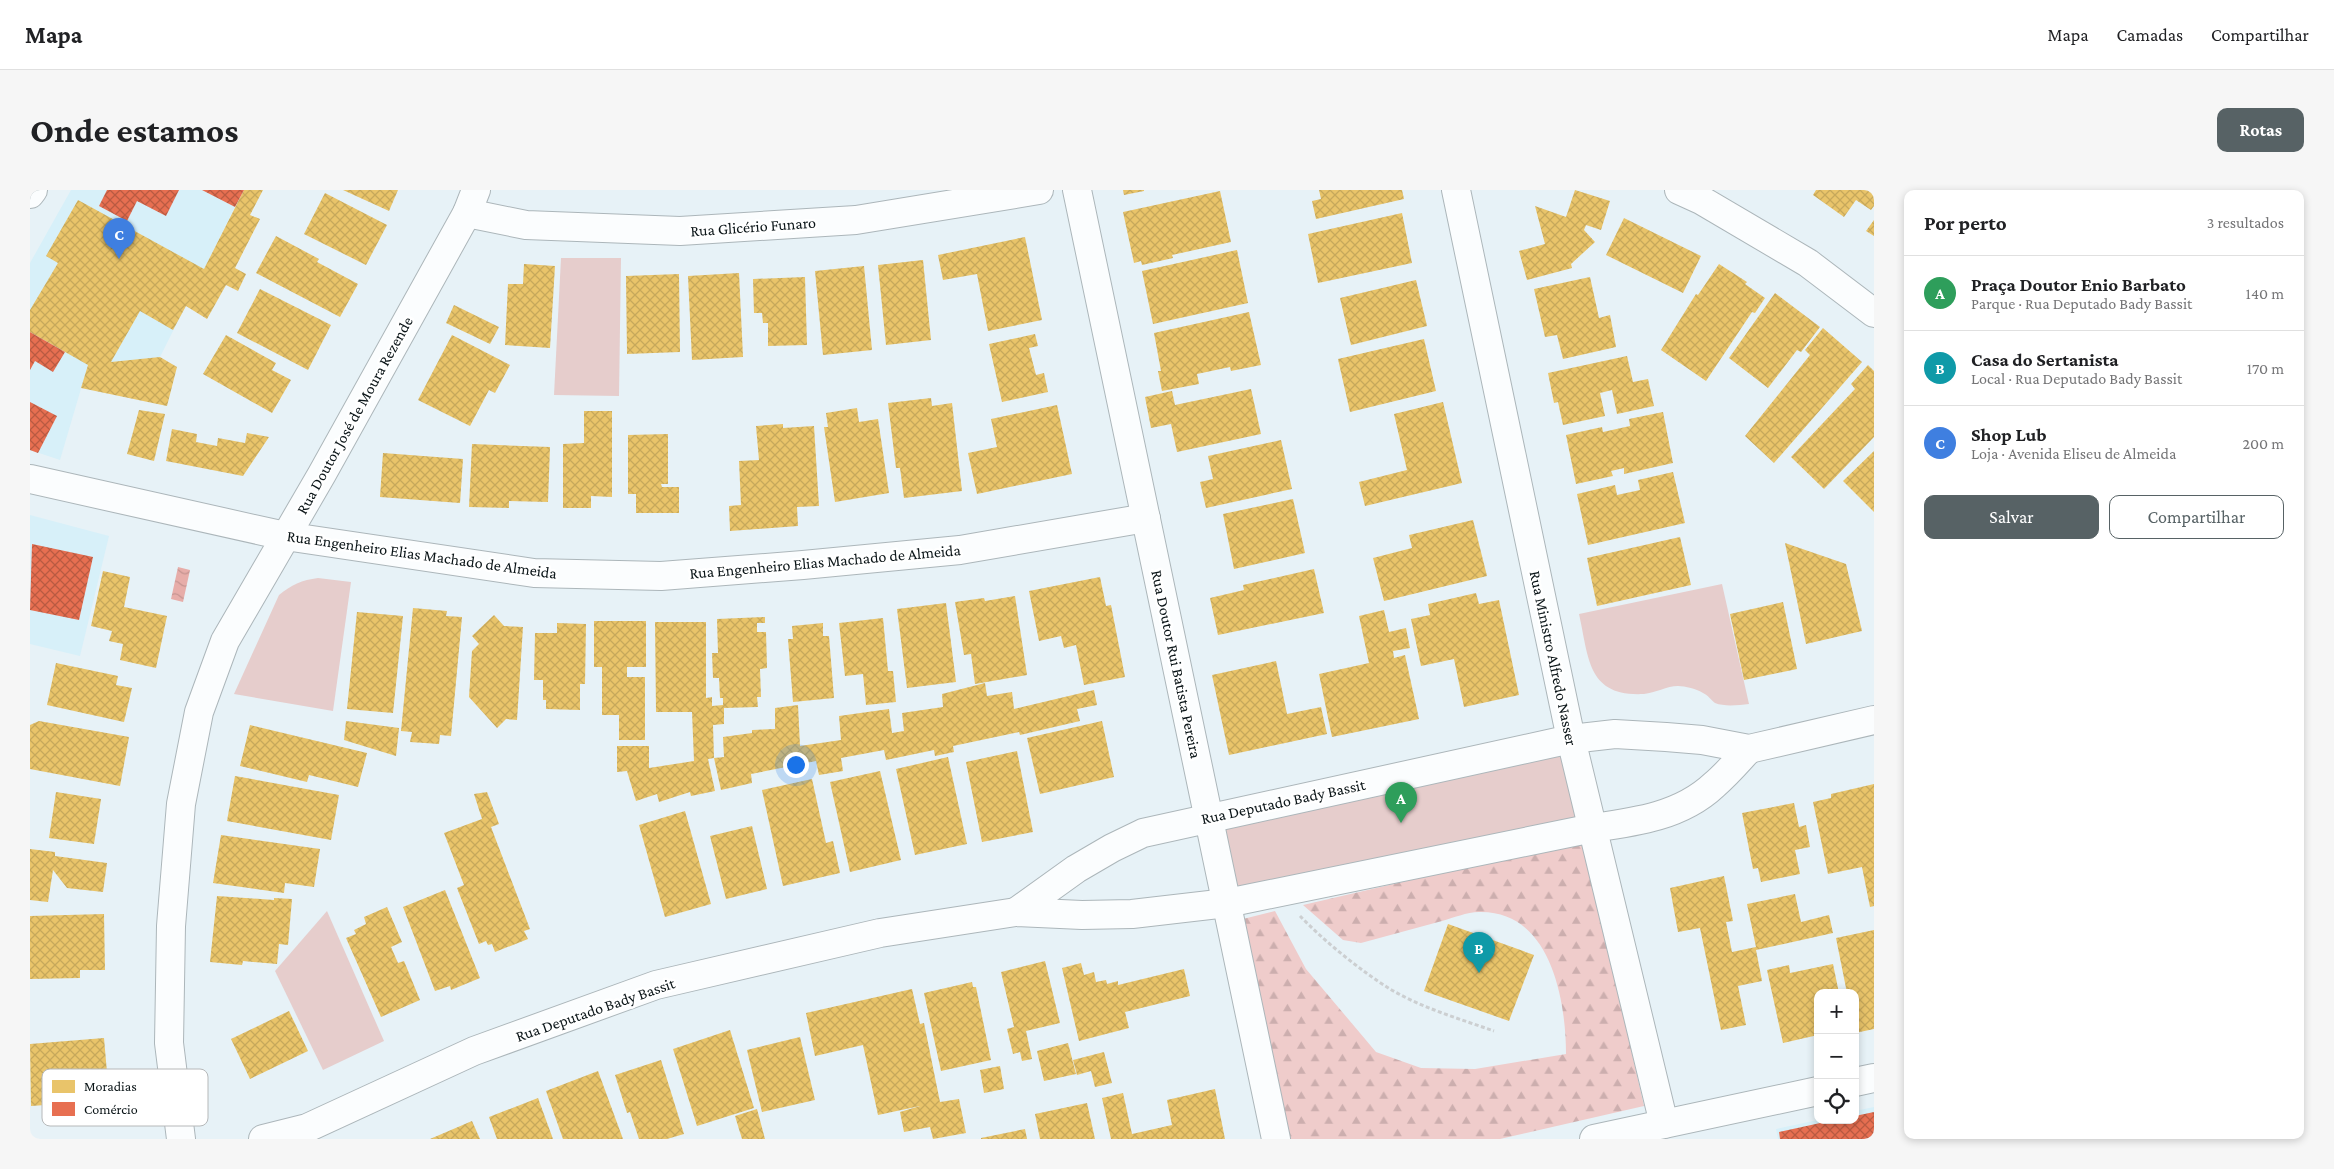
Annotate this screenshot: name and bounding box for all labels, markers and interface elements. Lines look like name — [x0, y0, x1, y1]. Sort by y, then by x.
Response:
text: Mapa — [25, 21, 83, 48]
text: Mapa — [2048, 25, 2089, 45]
text: Camadas — [2117, 25, 2183, 45]
text: Compartilhar — [2211, 25, 2309, 45]
button: Rotas — [2217, 108, 2304, 152]
text: Onde estamos — [30, 111, 239, 150]
text: Por perto — [1924, 211, 2007, 235]
street label: Rua Glicério Funaro — [690, 214, 816, 239]
text: 3 resultados — [2207, 214, 2284, 231]
pin: C — [103, 218, 135, 259]
text: Praça Doutor Enio Barbato — [1971, 274, 2186, 295]
text: A — [1935, 285, 1945, 302]
text: 140 m — [2246, 285, 2284, 302]
text: Parque · Rua Deputado Bady Bassit — [1971, 295, 2192, 312]
street label: Rua Doutor José de Moura Rezende — [293, 314, 417, 517]
text: Casa do Sertanista — [1971, 349, 2118, 370]
text: B — [1935, 360, 1945, 377]
text: 170 m — [2247, 360, 2284, 377]
text: Local · Rua Deputado Bady Bassit — [1971, 370, 2182, 387]
text: Shop Lub — [1971, 424, 2047, 445]
text: C — [1935, 435, 1945, 452]
text: 200 m — [2242, 435, 2284, 452]
text: Loja · Avenida Eliseu de Almeida — [1971, 445, 2176, 462]
button: Salvar — [1924, 495, 2099, 539]
button: Compartilhar — [2109, 495, 2284, 539]
street label: Rua Engenheiro Elias Machado de Almeida — [286, 527, 559, 583]
street label: Rua Engenheiro Elias Machado de Almeida — [689, 541, 962, 583]
street label: Rua Doutor Rui Batista Pereira — [1148, 568, 1205, 761]
street label: Rua Ministro Alfredo Nasser — [1527, 569, 1580, 747]
your location — [783, 752, 809, 778]
street label: Rua Deputado Bady Bassit — [1200, 776, 1368, 828]
pin: A — [1385, 782, 1417, 823]
pin: B — [1463, 932, 1495, 973]
street label: Rua Deputado Bady Bassit — [513, 974, 678, 1046]
map controls — [1814, 989, 1859, 1124]
button: + — [1814, 989, 1859, 1034]
button: − — [1814, 1034, 1859, 1079]
legend — [42, 1069, 208, 1126]
text: Moradias — [84, 1078, 137, 1094]
button: locate — [1814, 1079, 1859, 1124]
text: Comércio — [84, 1101, 138, 1117]

